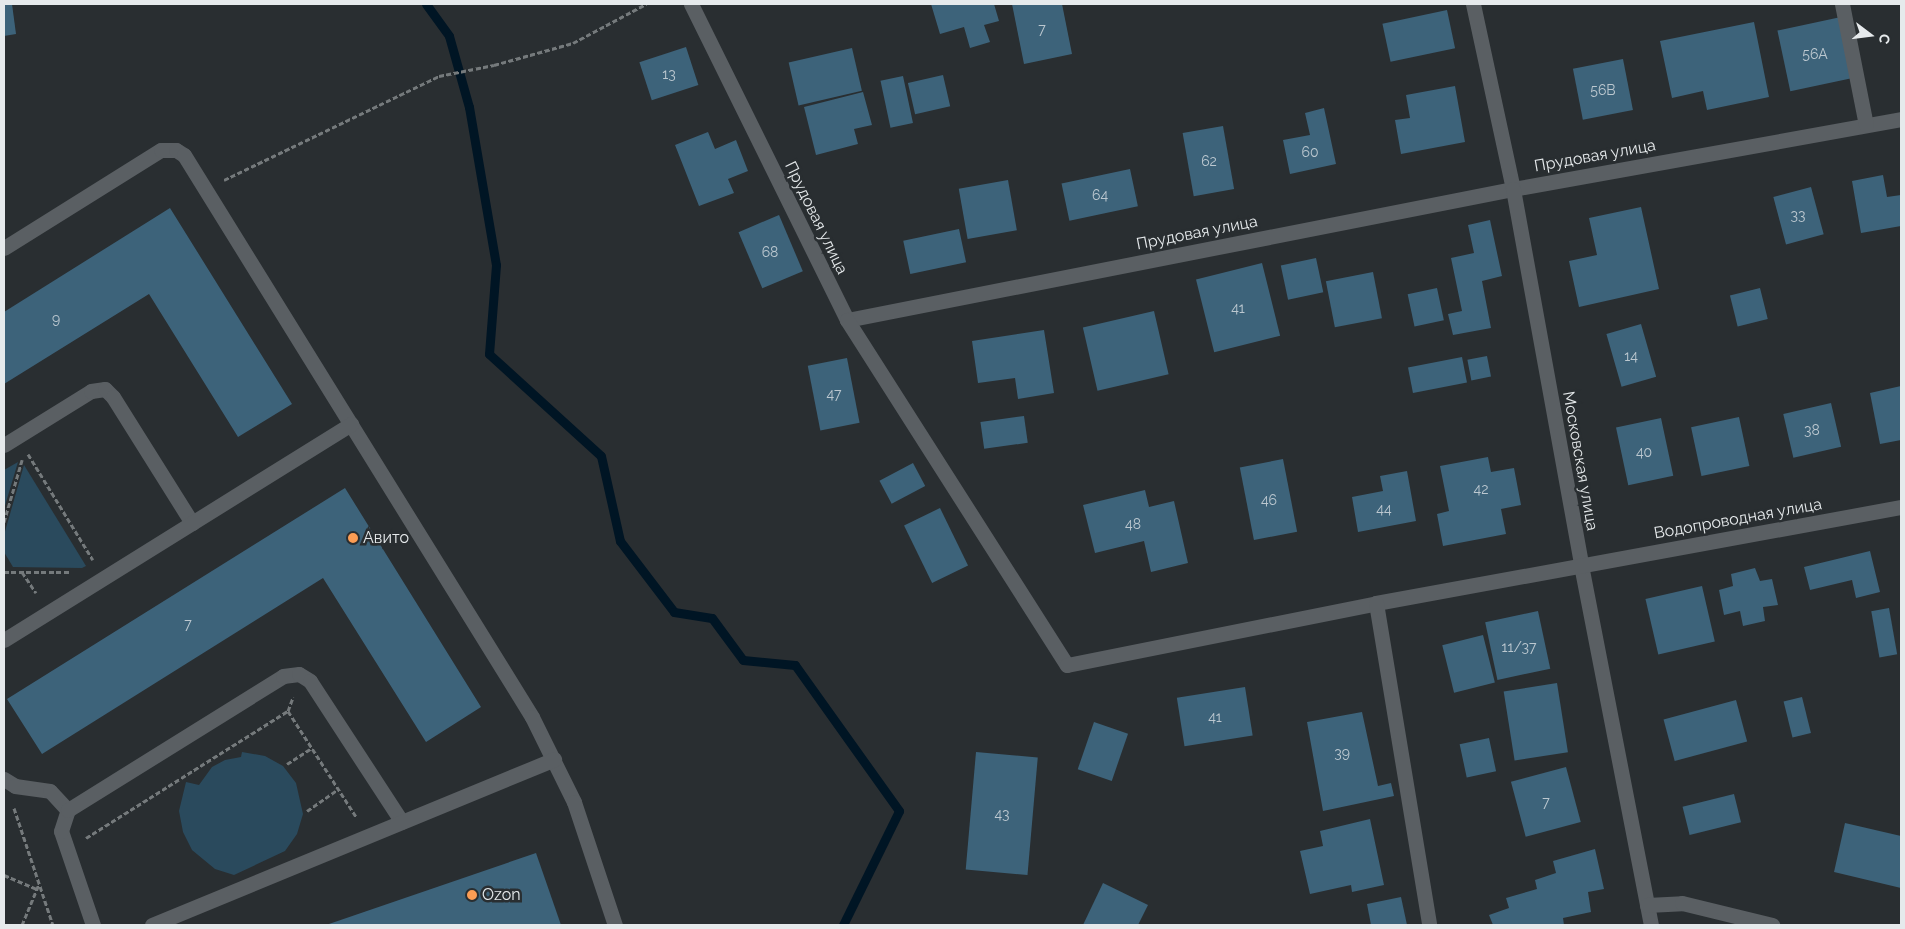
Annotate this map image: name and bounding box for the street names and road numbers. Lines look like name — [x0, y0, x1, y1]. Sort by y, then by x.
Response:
street label: Прудовая улица — [1533, 136, 1657, 176]
street label: Прудовая улица — [780, 158, 852, 278]
street label: Прудовая улица — [1135, 212, 1259, 254]
street label: Московская улица — [1558, 390, 1602, 532]
street label: Водопроводная улица — [1652, 495, 1824, 543]

